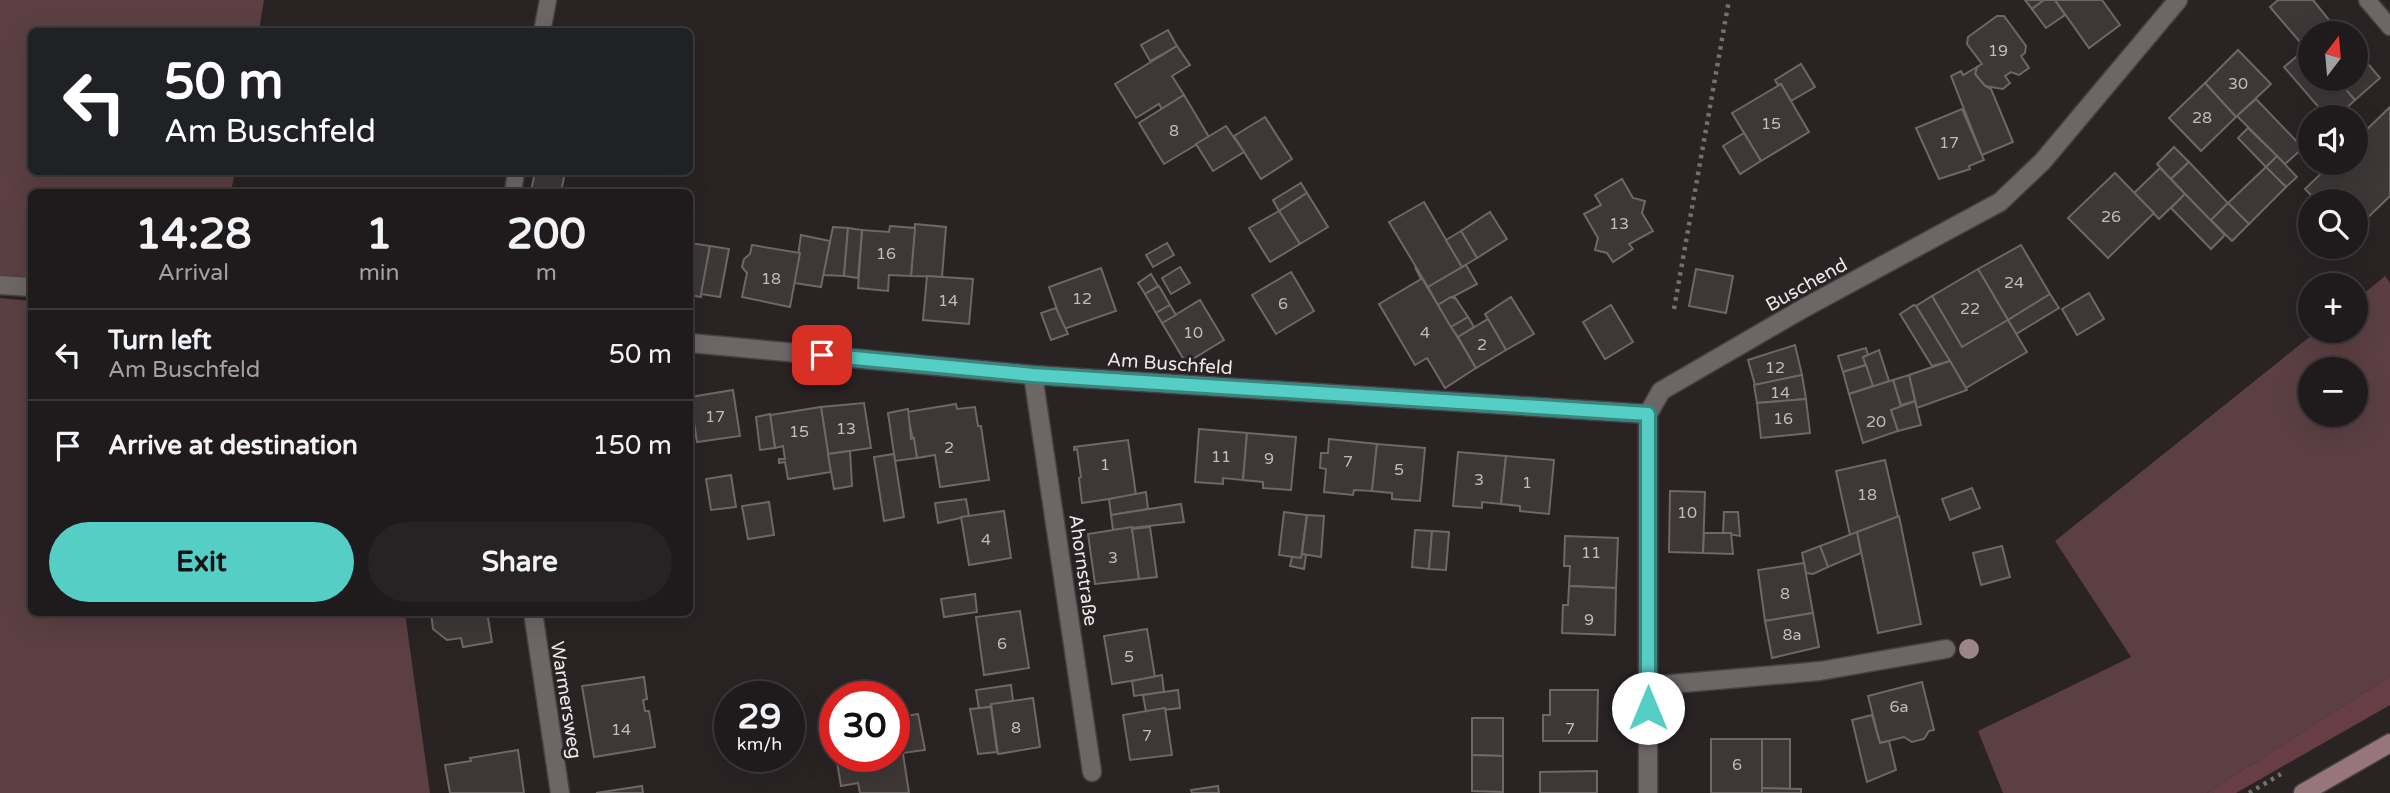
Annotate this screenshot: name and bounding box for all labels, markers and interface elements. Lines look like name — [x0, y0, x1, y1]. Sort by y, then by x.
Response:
north arrow — [2298, 21, 2368, 91]
map controls — [2298, 21, 2368, 427]
house number: 19 — [1988, 41, 2008, 61]
text: 50 m — [164, 53, 283, 112]
icon: left — [49, 56, 140, 147]
house number: 30 — [2228, 74, 2248, 94]
button: sound — [2298, 105, 2368, 175]
house number: 28 — [2192, 108, 2212, 128]
text: Am Buschfeld — [164, 113, 376, 151]
house number: 15 — [1761, 114, 1781, 134]
house number: 8 — [1169, 121, 1179, 141]
house number: 17 — [1939, 133, 1959, 153]
button: search — [2298, 189, 2368, 259]
house number: 26 — [2101, 207, 2121, 227]
text: 14:28 — [135, 209, 252, 260]
text: 1 — [366, 209, 392, 260]
text: 200 — [507, 209, 586, 260]
house number: 13 — [1609, 214, 1629, 234]
house number: 16 — [876, 244, 896, 264]
street label: Buschend — [1762, 253, 1851, 316]
text: Arrival — [158, 259, 229, 287]
text: min — [359, 259, 400, 287]
text: m — [536, 259, 557, 287]
house number: 18 — [761, 269, 781, 289]
house number: 24 — [2004, 273, 2024, 293]
button: + — [2298, 273, 2368, 343]
house number: 12 — [1072, 289, 1092, 309]
house number: 14 — [938, 291, 958, 311]
house number: 6 — [1278, 294, 1288, 314]
house number: 22 — [1960, 299, 1980, 319]
house number: 10 — [1183, 323, 1203, 343]
house number: 4 — [1420, 323, 1430, 343]
text: Turn left — [108, 325, 211, 356]
pin — [792, 325, 852, 385]
house number: 2 — [1477, 335, 1487, 355]
icon: left — [49, 336, 87, 374]
icon: arrive — [803, 336, 841, 374]
text: 50 m — [609, 339, 672, 370]
street label: Am Buschfeld — [1106, 349, 1233, 379]
text: Am Buschfeld — [108, 356, 260, 384]
button: − — [2298, 357, 2368, 427]
house number: 12 — [1765, 358, 1785, 378]
house number: 14 — [1770, 383, 1790, 403]
house number: 17 — [705, 407, 725, 427]
house number: 16 — [1773, 409, 1793, 429]
house number: 20 — [1866, 412, 1886, 432]
house number: 13 — [836, 419, 856, 439]
house number: 15 — [789, 422, 809, 442]
icon: arrive — [49, 427, 87, 465]
text: Arrive at destination — [108, 430, 358, 461]
text: 150 m — [592, 430, 672, 461]
house number: 2 — [944, 438, 954, 458]
house number: 11 — [1211, 447, 1231, 467]
house number: 9 — [1264, 449, 1274, 469]
house number: 7 — [1343, 452, 1353, 472]
house number: 1 — [1100, 455, 1110, 475]
house number: 5 — [1394, 460, 1404, 480]
house number: 3 — [1474, 470, 1484, 490]
house number: 1 — [1522, 473, 1532, 493]
house number: 18 — [1857, 485, 1877, 505]
house number: 10 — [1677, 503, 1697, 523]
street label: Ahornstraße — [1064, 513, 1102, 627]
button: Exit — [49, 522, 354, 602]
button: Share — [368, 522, 672, 602]
house number: 4 — [981, 530, 991, 550]
house number: 11 — [1581, 543, 1601, 563]
house number: 3 — [1108, 548, 1118, 568]
house number: 8 — [1780, 584, 1790, 604]
house number: 9 — [1584, 610, 1594, 630]
house number: 8a — [1782, 625, 1802, 645]
house number: 6 — [997, 634, 1007, 654]
street label: Warmersweg — [546, 640, 586, 760]
house number: 5 — [1124, 647, 1134, 667]
position arrow — [1611, 671, 1685, 745]
speed limit sign: 30 — [819, 681, 910, 772]
text: 29 — [738, 696, 781, 738]
house number: 6a — [1889, 697, 1909, 717]
house number: 8 — [1011, 718, 1021, 738]
house number: 7 — [1565, 719, 1575, 739]
house number: 14 — [611, 720, 631, 740]
house number: 7 — [1142, 726, 1152, 746]
text: km/h — [737, 733, 782, 755]
house number: 6 — [1732, 755, 1742, 775]

